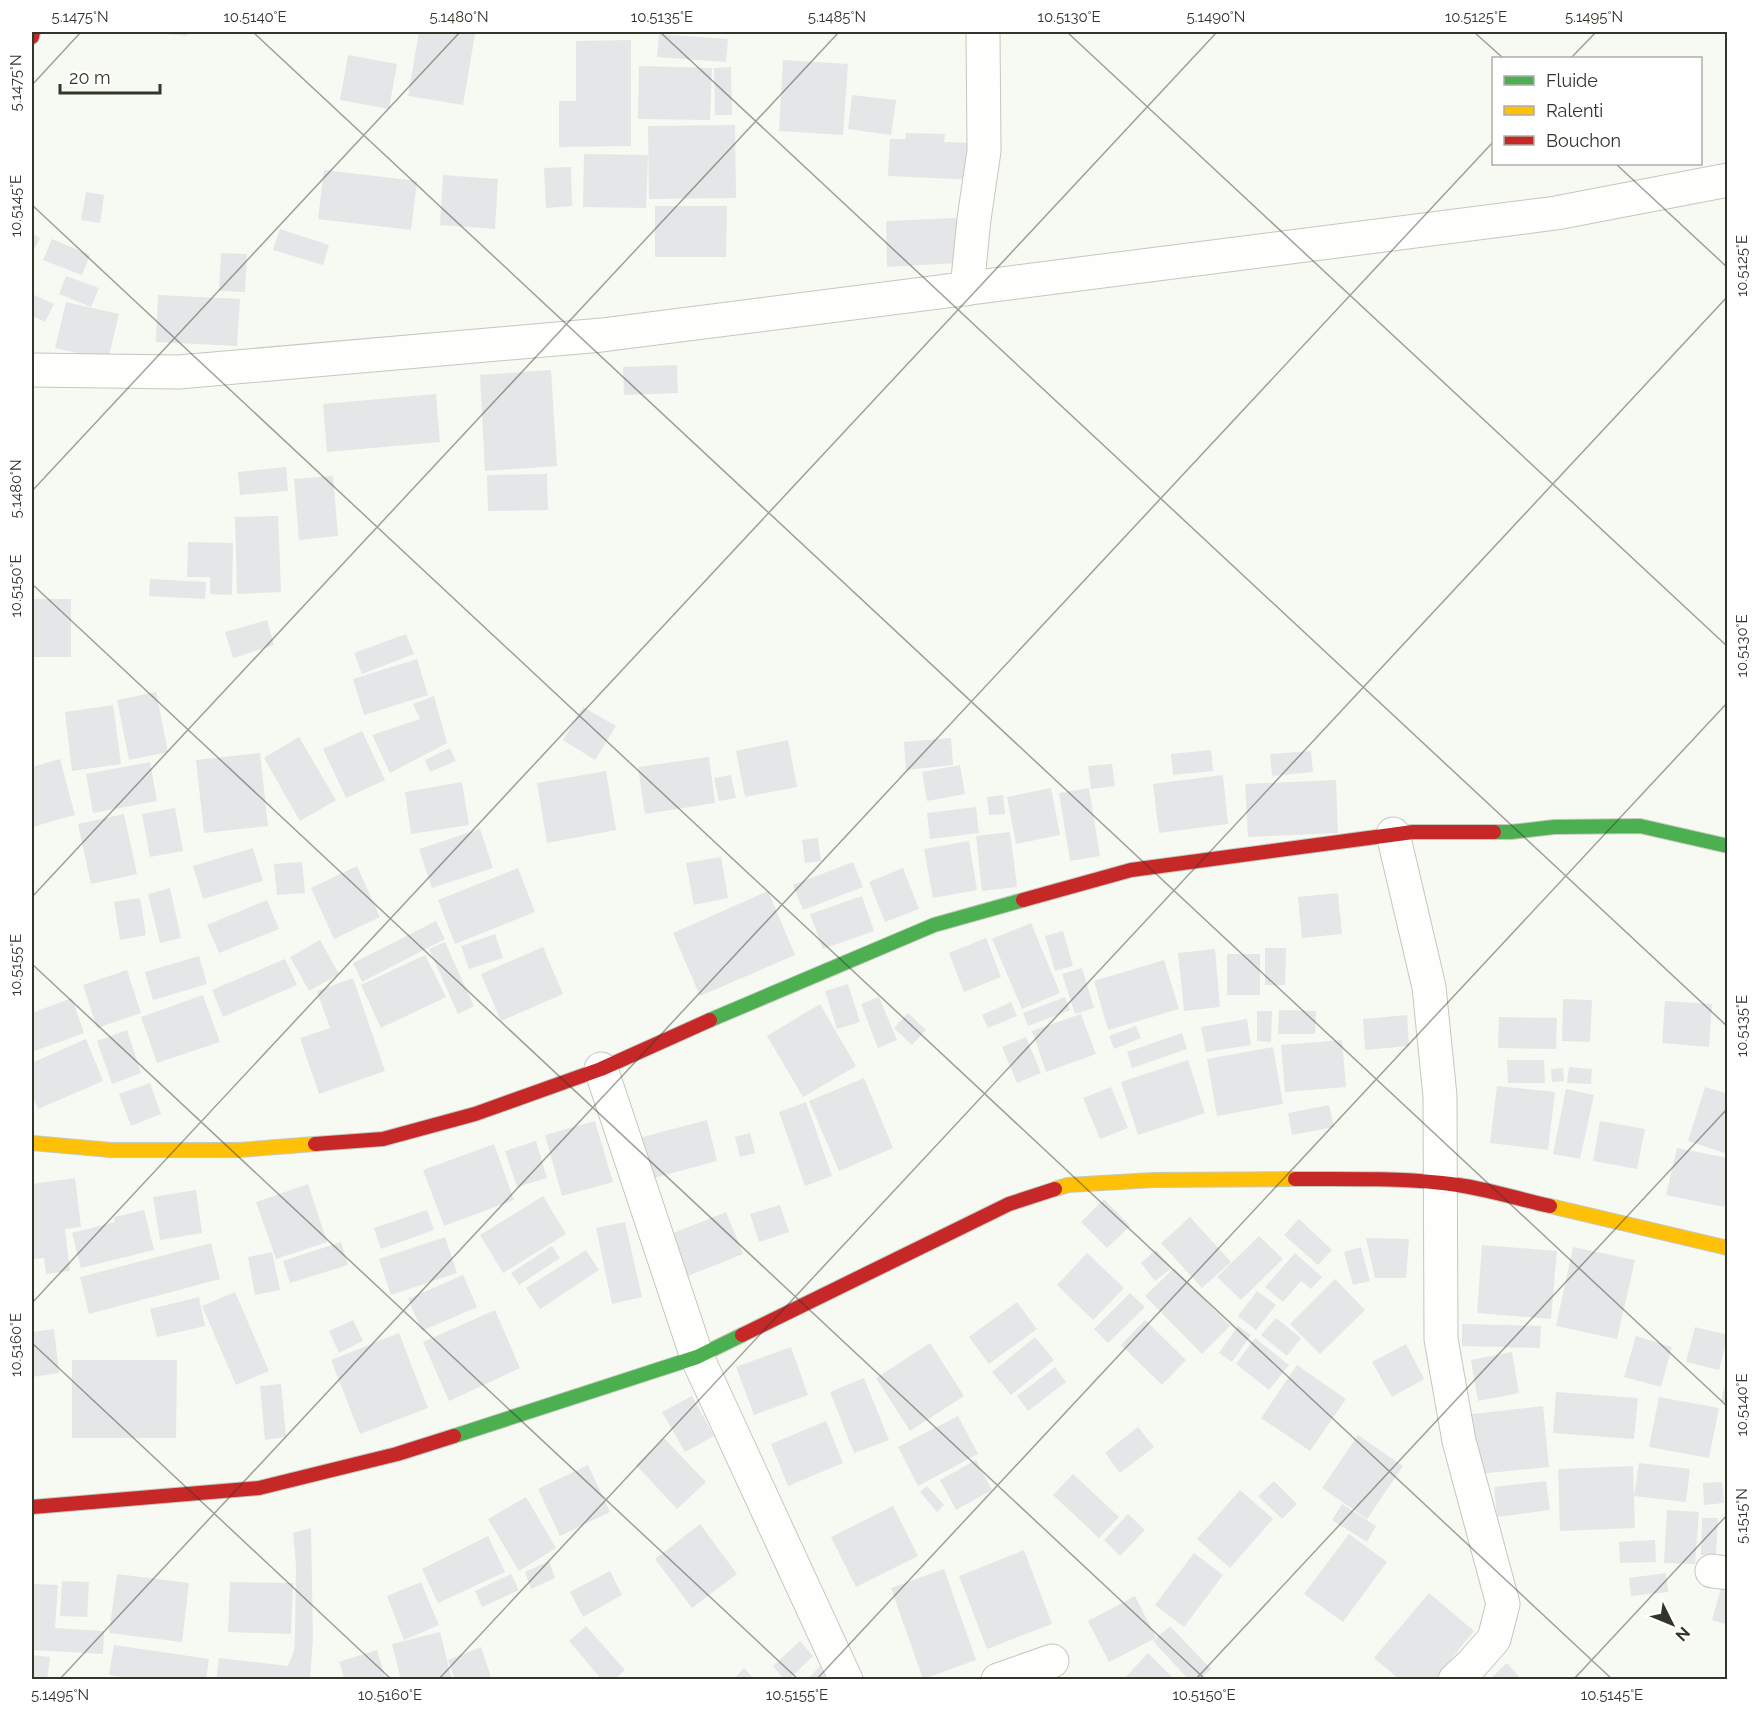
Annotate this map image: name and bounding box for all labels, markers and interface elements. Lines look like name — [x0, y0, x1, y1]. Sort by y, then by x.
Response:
text: 5.1475°N — [51, 8, 109, 26]
text: 10.5140°E — [223, 8, 287, 26]
text: 5.1480°N — [430, 8, 488, 26]
text: 10.5135°E — [631, 8, 693, 26]
text: 5.1485°N — [808, 8, 866, 26]
text: 10.5130°E — [1037, 8, 1101, 26]
text: 5.1490°N — [1187, 8, 1245, 26]
text: 10.5125°E — [1445, 8, 1507, 26]
text: 5.1495°N — [1565, 8, 1623, 26]
text: 5.1475°N — [7, 54, 25, 112]
scale bar — [60, 57, 160, 95]
legend — [1492, 57, 1702, 165]
text: 20 m — [69, 67, 111, 88]
text: Fluide — [1546, 70, 1598, 91]
text: Ralenti — [1546, 100, 1603, 121]
text: Bouchon — [1546, 130, 1621, 151]
text: 10.5145°E — [7, 175, 25, 237]
text: 10.5125°E — [1733, 235, 1751, 297]
text: 5.1480°N — [7, 460, 25, 518]
text: 10.5150°E — [7, 554, 25, 618]
text: 10.5130°E — [1733, 614, 1751, 678]
text: 10.5155°E — [7, 934, 25, 996]
text: 10.5135°E — [1733, 995, 1751, 1057]
text: 10.5160°E — [7, 1313, 25, 1377]
text: 10.5140°E — [1733, 1373, 1751, 1437]
text: 5.1515°N — [1733, 1488, 1751, 1544]
north arrow — [1642, 1594, 1702, 1654]
text: N — [1671, 1623, 1694, 1645]
text: 5.1495°N — [31, 1686, 89, 1704]
text: 10.5160°E — [358, 1686, 422, 1704]
text: 10.5155°E — [766, 1686, 828, 1704]
text: 10.5150°E — [1172, 1686, 1236, 1704]
text: 10.5145°E — [1581, 1686, 1643, 1704]

